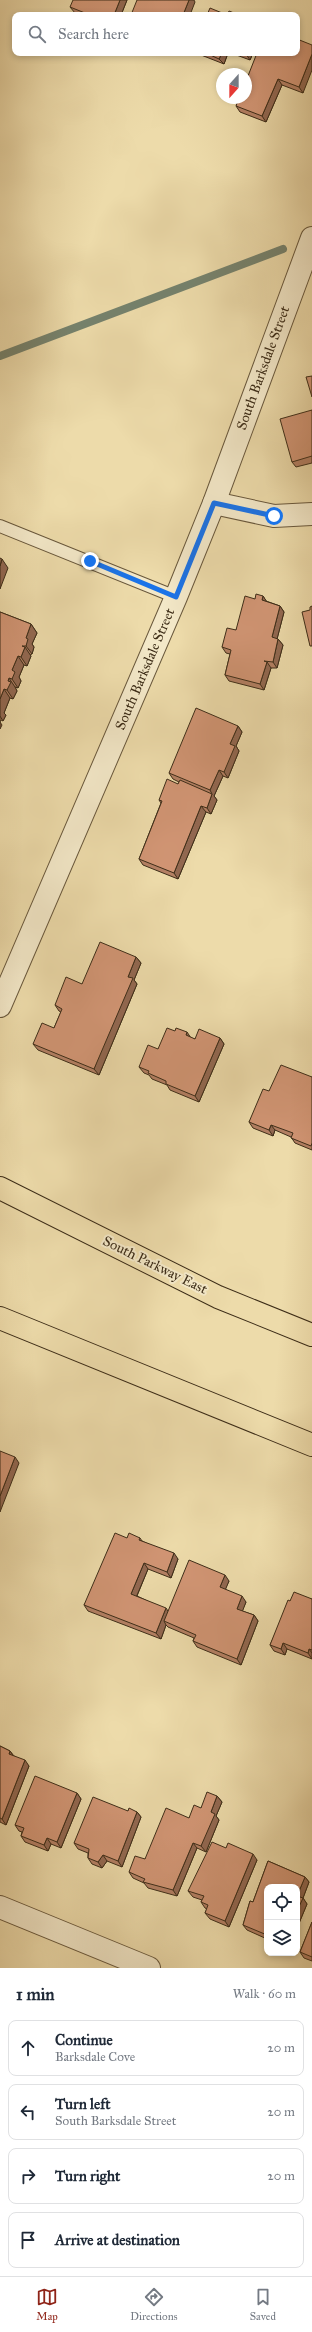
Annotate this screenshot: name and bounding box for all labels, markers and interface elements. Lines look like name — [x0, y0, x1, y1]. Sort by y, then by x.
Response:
search box — [12, 12, 300, 56]
icon: search — [26, 23, 48, 45]
text: Search here — [58, 25, 129, 43]
north arrow — [216, 68, 252, 104]
street label: South Barksdale Street — [233, 304, 293, 432]
route start — [265, 507, 283, 525]
route end — [81, 552, 99, 570]
street label: South Barksdale Street — [112, 606, 178, 732]
street label: South Parkway East — [100, 1232, 210, 1298]
map controls — [264, 1884, 300, 1956]
button: locate — [264, 1884, 300, 1920]
button: layers — [264, 1920, 300, 1956]
text: 1 min — [16, 1984, 55, 2005]
text: Walk · 60 m — [233, 1986, 296, 2002]
text: Continue — [55, 2031, 113, 2049]
icon: ahead — [17, 2037, 39, 2059]
text: 20 m — [267, 2040, 295, 2056]
text: Barksdale Cove — [55, 2049, 135, 2065]
text: Turn left — [55, 2095, 111, 2113]
icon: left — [17, 2101, 39, 2123]
text: 20 m — [267, 2104, 295, 2120]
text: South Barksdale Street — [55, 2113, 176, 2129]
icon: right — [17, 2165, 39, 2187]
text: Turn right — [55, 2167, 120, 2185]
text: 20 m — [267, 2168, 295, 2184]
icon: arrive — [17, 2229, 39, 2251]
text: Arrive at destination — [55, 2231, 180, 2249]
tab: Map — [36, 2286, 58, 2323]
tab: Directions — [130, 2286, 178, 2323]
tab: Saved — [250, 2286, 276, 2323]

